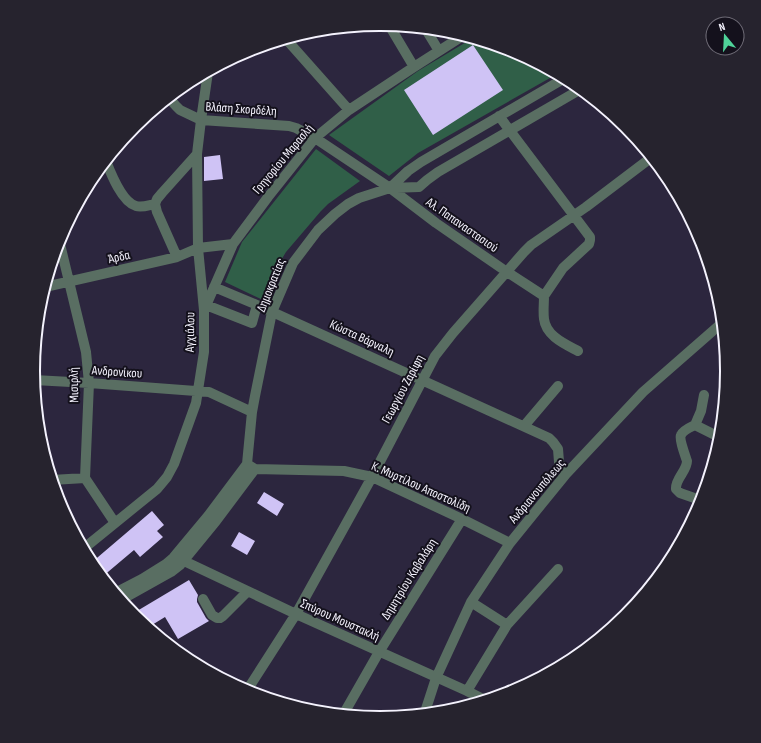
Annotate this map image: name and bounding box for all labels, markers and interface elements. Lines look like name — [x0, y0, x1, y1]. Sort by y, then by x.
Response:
north arrow — [705, 16, 745, 56]
text: N — [717, 20, 727, 34]
street label: Βλάση Σκορδέλη — [205, 99, 277, 119]
street label: Γρηγορίου Μαρασλή — [249, 121, 317, 197]
street label: Αλ. Παπαναστασιού — [422, 194, 501, 256]
street label: Άρδα — [107, 247, 132, 267]
street label: Δημοκρατίας — [253, 256, 289, 314]
street label: Αγχιάλου — [182, 312, 198, 353]
street label: Κώστα Βάρναλη — [327, 316, 397, 360]
street label: Γεωργίου Ζαρίφη — [378, 352, 428, 426]
street label: Ανδρονίκου — [90, 362, 143, 382]
street label: Μισιρλή — [66, 367, 82, 403]
street label: Ανδριανουπόλεως — [505, 455, 569, 527]
street label: Κ. Μυρτίλου Αποστολίδη — [369, 458, 473, 516]
street label: Δημητρίου Καβαλάρη — [378, 535, 440, 623]
street label: Σπύρου Μουστακλή — [298, 595, 382, 645]

